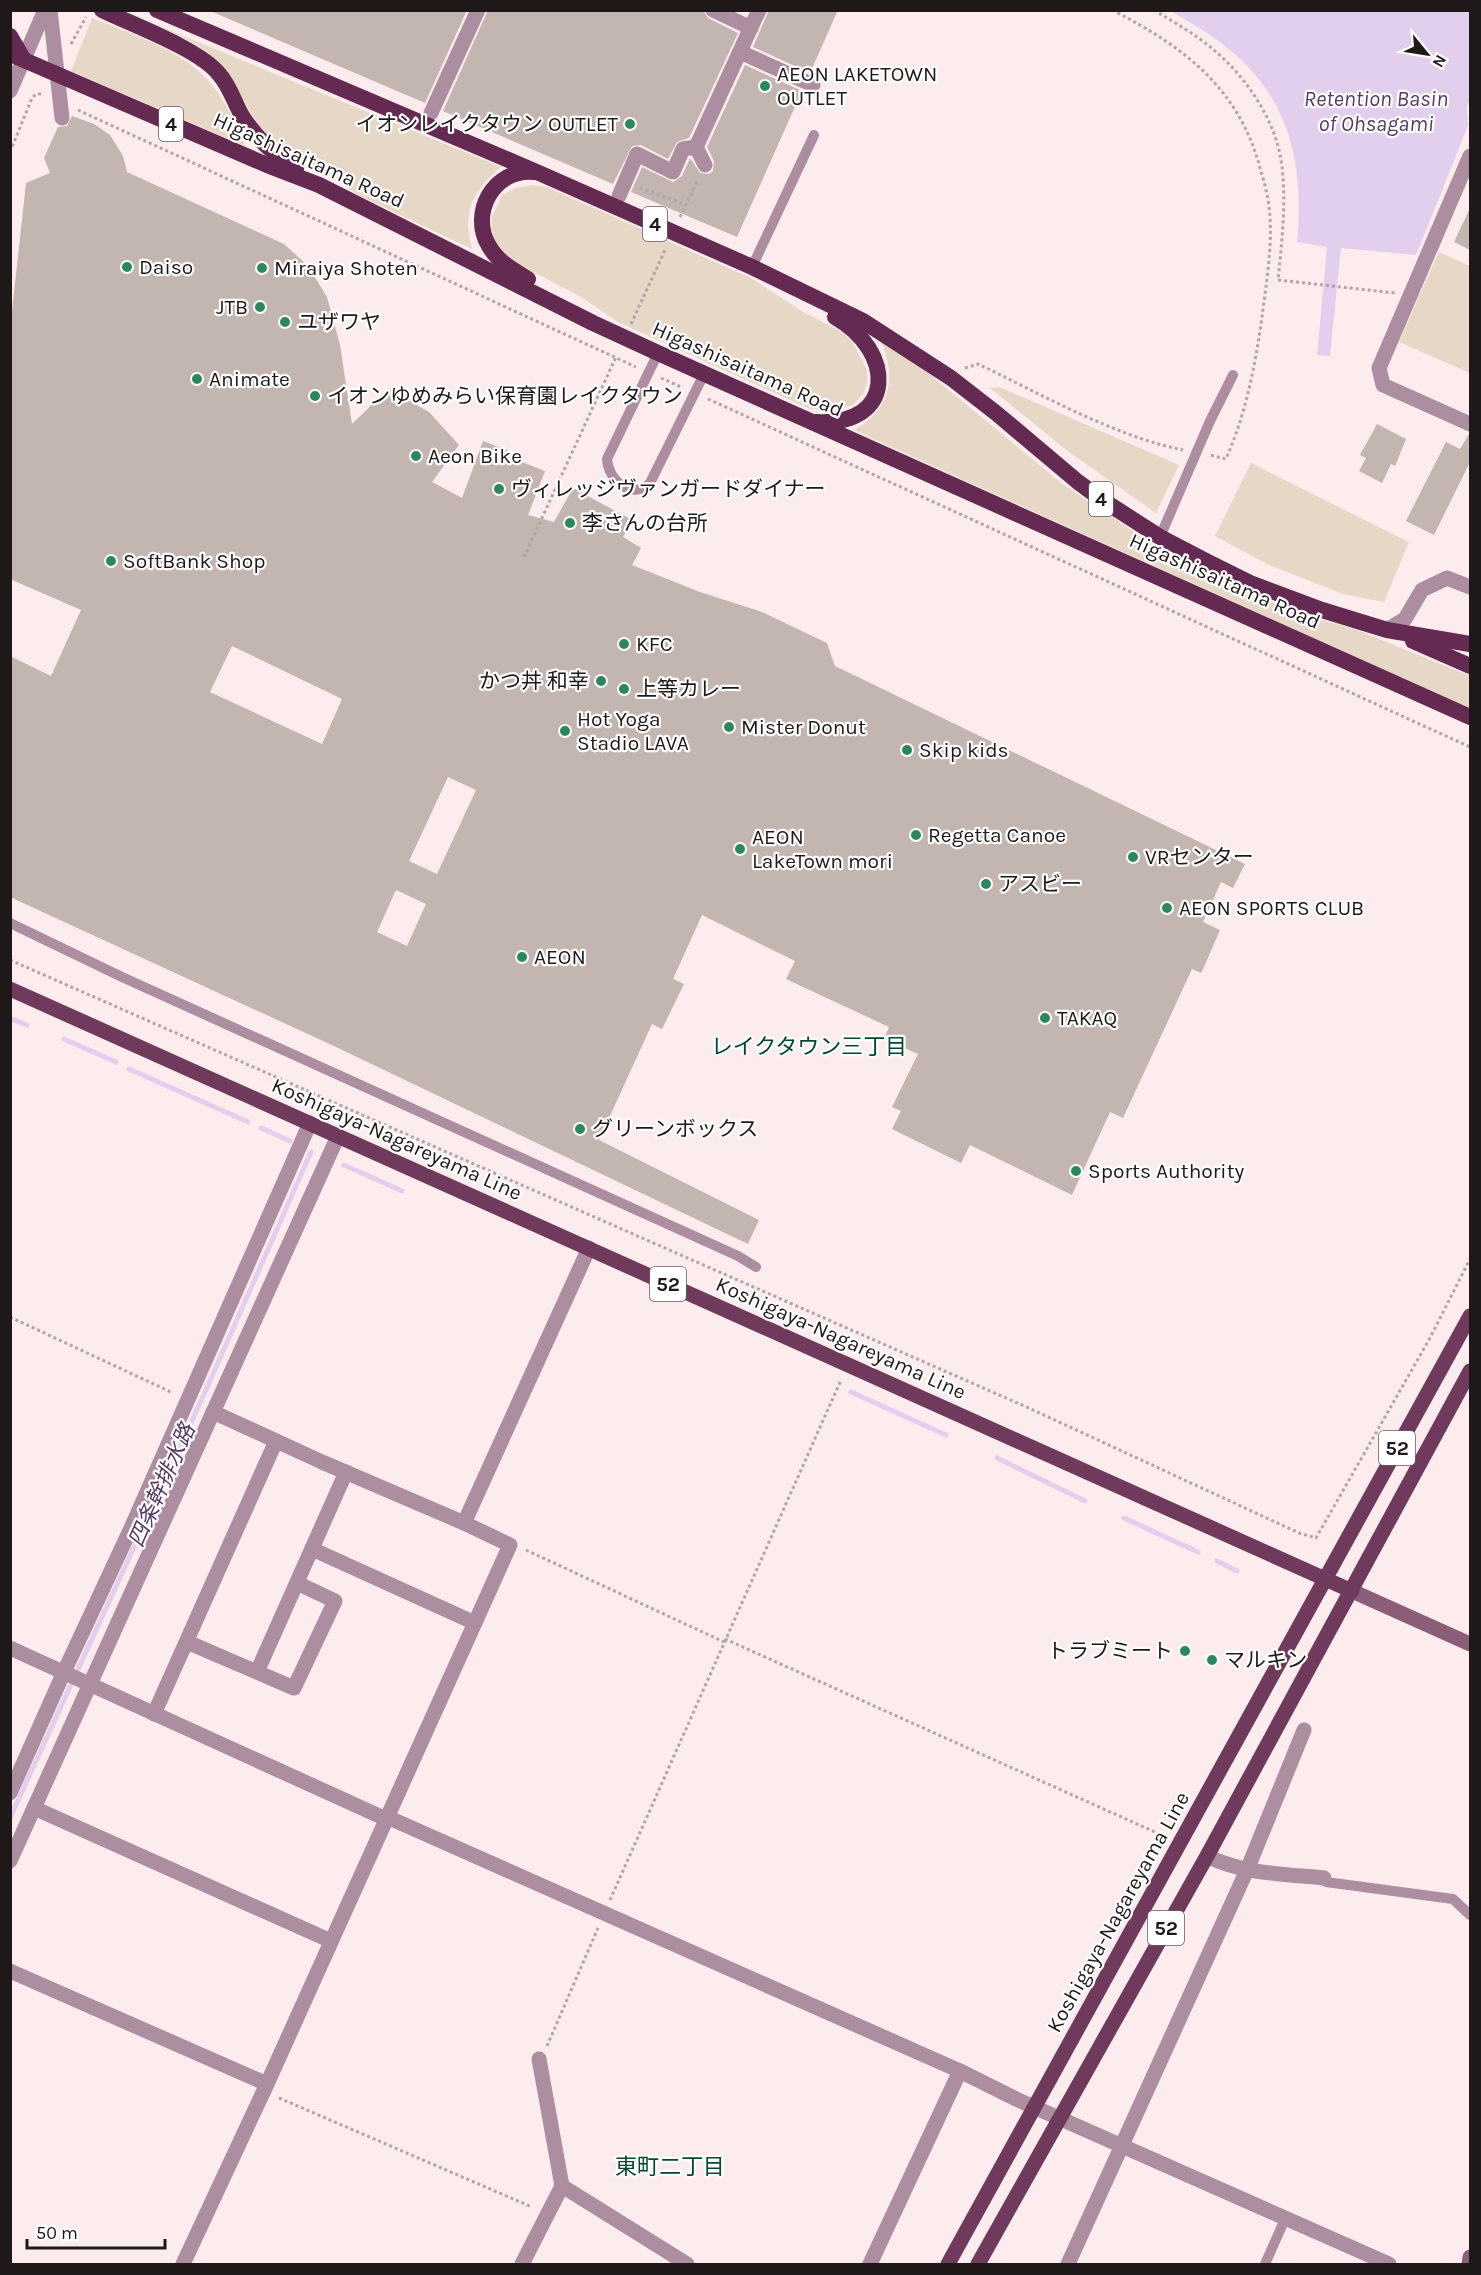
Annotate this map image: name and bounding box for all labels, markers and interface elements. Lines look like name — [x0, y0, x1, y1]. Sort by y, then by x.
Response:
north arrow — [1397, 24, 1457, 84]
text: N — [1428, 52, 1451, 71]
place label: AEON LAKETOWN OUTLET — [777, 62, 937, 110]
marker: AEON LAKETOWN OUTLET — [758, 79, 772, 93]
water label: Retention Basin of Ohsagami — [1304, 86, 1448, 137]
road number: 4 — [159, 107, 183, 141]
street label: Higashisaitama Road — [210, 107, 408, 213]
place label: イオンレイクタウン OUTLET — [355, 112, 618, 136]
marker: イオンレイクタウン OUTLET — [623, 117, 637, 131]
road number: 4 — [643, 207, 667, 241]
place label: Daiso — [139, 255, 193, 279]
place label: Miraiya Shoten — [274, 256, 418, 280]
marker: Daiso — [120, 260, 134, 274]
marker: Miraiya Shoten — [255, 261, 269, 275]
place label: JTB — [216, 295, 248, 319]
marker: JTB — [253, 300, 267, 314]
place label: ユザワヤ — [297, 310, 381, 334]
marker: ユザワヤ — [278, 315, 292, 329]
street label: Higashisaitama Road — [649, 316, 847, 422]
place label: Animate — [209, 367, 290, 391]
marker: Animate — [190, 372, 204, 386]
place label: イオンゆめみらい保育園レイクタウン — [327, 384, 683, 408]
marker: イオンゆめみらい保育園レイクタウン — [308, 389, 322, 403]
place label: Aeon Bike — [428, 444, 522, 468]
marker: Aeon Bike — [409, 449, 423, 463]
place label: ヴィレッジヴァンガードダイナー — [511, 477, 826, 501]
marker: ヴィレッジヴァンガードダイナー — [492, 482, 506, 496]
road number: 4 — [1089, 482, 1113, 516]
place label: 李さんの台所 — [582, 511, 708, 535]
marker: 李さんの台所 — [563, 516, 577, 530]
street label: Higashisaitama Road — [1126, 528, 1324, 634]
place label: SoftBank Shop — [123, 549, 266, 573]
marker: SoftBank Shop — [104, 554, 118, 568]
place label: KFC — [636, 632, 673, 656]
marker: KFC — [617, 637, 631, 651]
place label: かつ丼 和幸 — [479, 669, 589, 693]
marker: かつ丼 和幸 — [594, 674, 608, 688]
place label: 上等カレー — [636, 677, 741, 701]
marker: 上等カレー — [617, 682, 631, 696]
place label: Hot Yoga Stadio LAVA — [577, 707, 689, 755]
place label: Mister Donut — [741, 715, 866, 739]
marker: Mister Donut — [722, 720, 736, 734]
marker: Hot Yoga Stadio LAVA — [558, 724, 572, 738]
place label: Skip kids — [919, 738, 1009, 762]
marker: Skip kids — [900, 743, 914, 757]
place label: Regetta Canoe — [928, 823, 1066, 847]
place label: AEON LakeTown mori — [752, 825, 893, 873]
marker: Regetta Canoe — [909, 828, 923, 842]
marker: AEON LakeTown mori — [733, 842, 747, 856]
place label: VRセンター — [1145, 845, 1254, 869]
marker: VRセンター — [1126, 850, 1140, 864]
place label: アスビー — [998, 872, 1082, 896]
marker: アスビー — [979, 877, 993, 891]
place label: AEON SPORTS CLUB — [1179, 896, 1364, 920]
marker: AEON SPORTS CLUB — [1160, 901, 1174, 915]
place label: AEON — [534, 945, 586, 969]
marker: AEON — [515, 950, 529, 964]
place label: TAKAQ — [1057, 1006, 1117, 1030]
marker: TAKAQ — [1038, 1011, 1052, 1025]
district label: レイクタウン三丁目 — [711, 1034, 907, 1060]
street label: Koshigaya-Nagareyama Line — [268, 1073, 526, 1205]
place label: グリーンボックス — [592, 1117, 758, 1141]
marker: グリーンボックス — [573, 1122, 587, 1136]
place label: Sports Authority — [1088, 1159, 1245, 1183]
marker: Sports Authority — [1069, 1164, 1083, 1178]
road number: 52 — [650, 1267, 686, 1301]
street label: Koshigaya-Nagareyama Line — [712, 1272, 970, 1404]
water label: 四条幹排水路 — [123, 1418, 201, 1551]
road number: 52 — [1379, 1431, 1415, 1465]
place label: トラブミート — [1047, 1639, 1173, 1663]
marker: トラブミート — [1178, 1644, 1192, 1658]
place label: マルキン — [1224, 1648, 1307, 1672]
marker: マルキン — [1205, 1653, 1219, 1667]
street label: Koshigaya-Nagareyama Line — [1042, 1788, 1194, 2036]
road number: 52 — [1148, 1911, 1184, 1945]
district label: 東町二丁目 — [615, 2154, 725, 2180]
scale bar — [27, 2212, 165, 2250]
text: 50 m — [36, 2222, 78, 2244]

